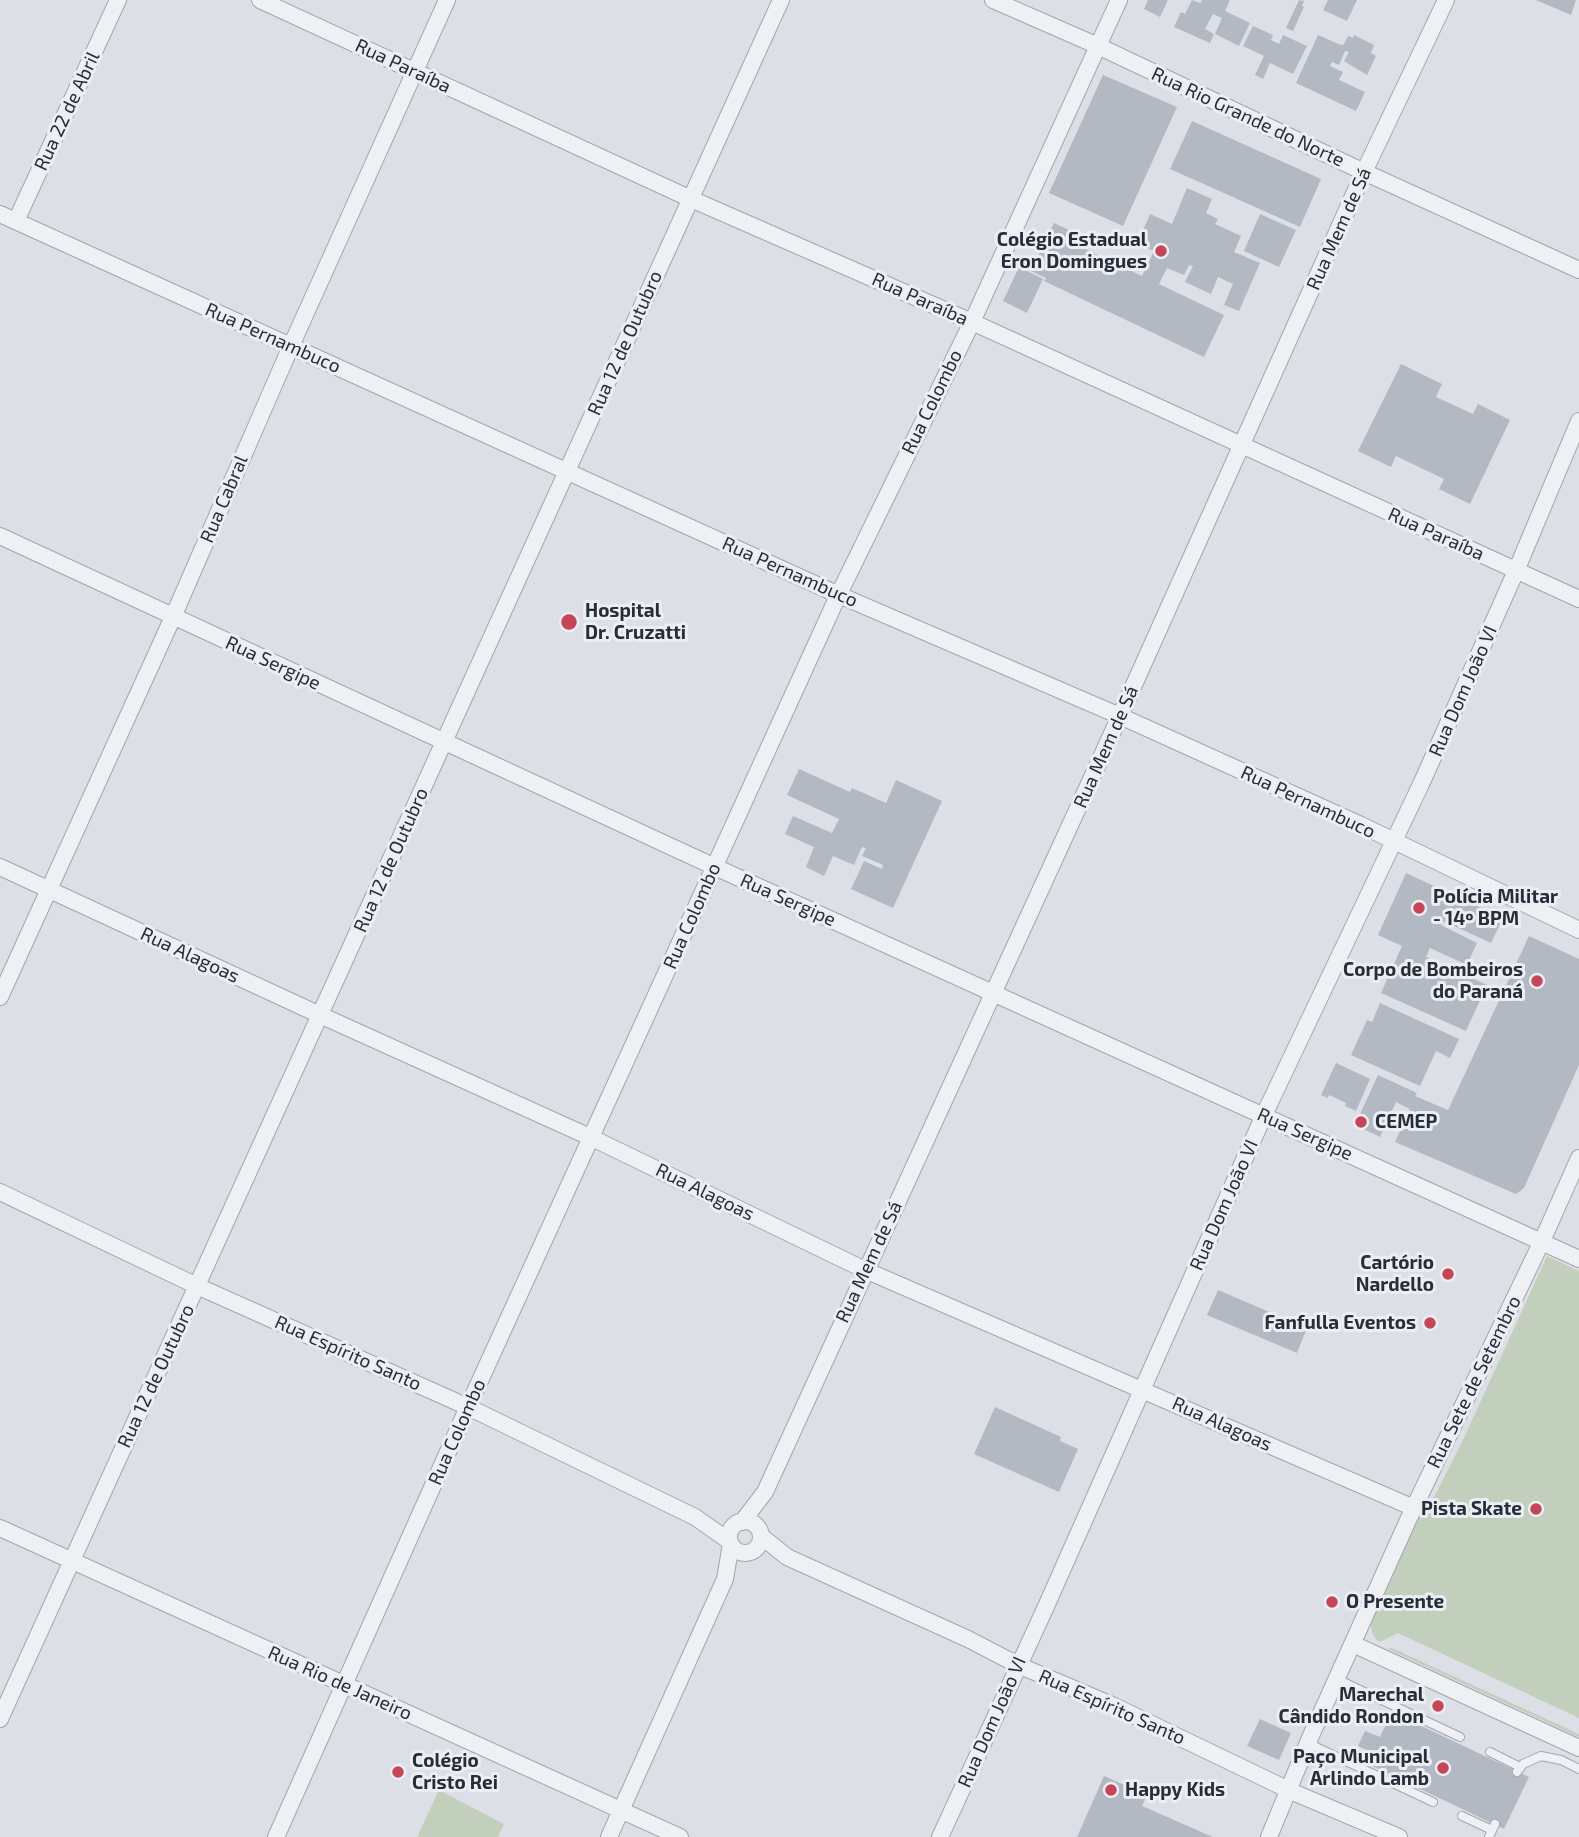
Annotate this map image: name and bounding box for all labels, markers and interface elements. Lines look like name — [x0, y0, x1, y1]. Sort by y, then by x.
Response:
street label: Rua Paraíba — [352, 34, 454, 98]
street label: Rua 22 de Abril — [29, 48, 105, 174]
street label: Rua Rio Grande do Norte — [1148, 62, 1348, 172]
street label: Rua Mem de Sá — [1302, 164, 1376, 294]
place label: Colégio Estadual Eron Domingues — [997, 229, 1147, 273]
marker: Colégio Estadual Eron Domingues — [1153, 243, 1169, 259]
street label: Rua 12 de Outubro — [583, 267, 667, 419]
street label: Rua Paraíba — [868, 268, 972, 330]
street label: Rua Pernambuco — [202, 298, 344, 378]
street label: Rua Colombo — [897, 346, 967, 458]
street label: Rua Cabral — [195, 452, 253, 546]
street label: Rua Paraíba — [1384, 503, 1488, 565]
street label: Rua Pernambuco — [719, 532, 861, 612]
place label: Hospital Dr. Cruzatti — [585, 600, 686, 644]
marker: Hospital Dr. Cruzatti — [559, 612, 579, 632]
street label: Rua Dom João VI — [1424, 622, 1502, 760]
street label: Rua Sergipe — [222, 631, 324, 695]
street label: Rua Mem de Sá — [1069, 682, 1143, 812]
street label: Rua Pernambuco — [1237, 761, 1379, 843]
street label: Rua 12 de Outubro — [349, 784, 433, 936]
street label: Rua Colombo — [658, 859, 726, 973]
street label: Rua Sergipe — [737, 869, 839, 931]
place label: Polícia Militar - 14º BPM — [1433, 886, 1558, 930]
marker: Polícia Militar - 14º BPM — [1411, 900, 1427, 916]
street label: Rua Alagoas — [137, 922, 243, 988]
place label: Corpo de Bombeiros do Paraná — [1343, 959, 1523, 1003]
marker: Corpo de Bombeiros do Paraná — [1529, 973, 1545, 989]
street label: Rua Sergipe — [1254, 1103, 1356, 1165]
place label: CEMEP — [1375, 1111, 1437, 1133]
marker: CEMEP — [1353, 1114, 1369, 1130]
street label: Rua Dom João VI — [1185, 1136, 1263, 1274]
street label: Rua Alagoas — [652, 1158, 758, 1226]
street label: Rua Mem de Sá — [831, 1198, 907, 1326]
place label: Cartório Nardello — [1356, 1252, 1434, 1296]
marker: Cartório Nardello — [1440, 1266, 1456, 1282]
street label: Rua Sete de Setembro — [1422, 1292, 1526, 1472]
street label: Rua 12 de Outubro — [113, 1301, 199, 1451]
street label: Rua Espírito Santo — [271, 1310, 425, 1396]
place label: Fanfulla Eventos — [1264, 1312, 1416, 1334]
marker: Fanfulla Eventos — [1422, 1315, 1438, 1331]
street label: Rua Colombo — [423, 1375, 491, 1489]
street label: Rua Alagoas — [1169, 1392, 1275, 1456]
place label: Pista Skate — [1421, 1498, 1522, 1520]
marker: Pista Skate — [1528, 1501, 1544, 1517]
place label: O Presente — [1346, 1591, 1444, 1613]
marker: O Presente — [1324, 1594, 1340, 1610]
street label: Rua Rio de Janeiro — [265, 1641, 415, 1725]
street label: Rua Dom João VI — [953, 1653, 1031, 1791]
street label: Rua Espírito Santo — [1035, 1664, 1189, 1750]
place label: Marechal Cândido Rondon — [1279, 1684, 1424, 1728]
marker: Marechal Cândido Rondon — [1430, 1698, 1446, 1714]
place label: Paço Municipal Arlindo Lamb — [1293, 1746, 1429, 1790]
place label: Colégio Cristo Rei — [412, 1750, 498, 1794]
marker: Paço Municipal Arlindo Lamb — [1435, 1760, 1451, 1776]
marker: Colégio Cristo Rei — [390, 1764, 406, 1780]
place label: Happy Kids — [1125, 1779, 1225, 1801]
marker: Happy Kids — [1103, 1782, 1119, 1798]

